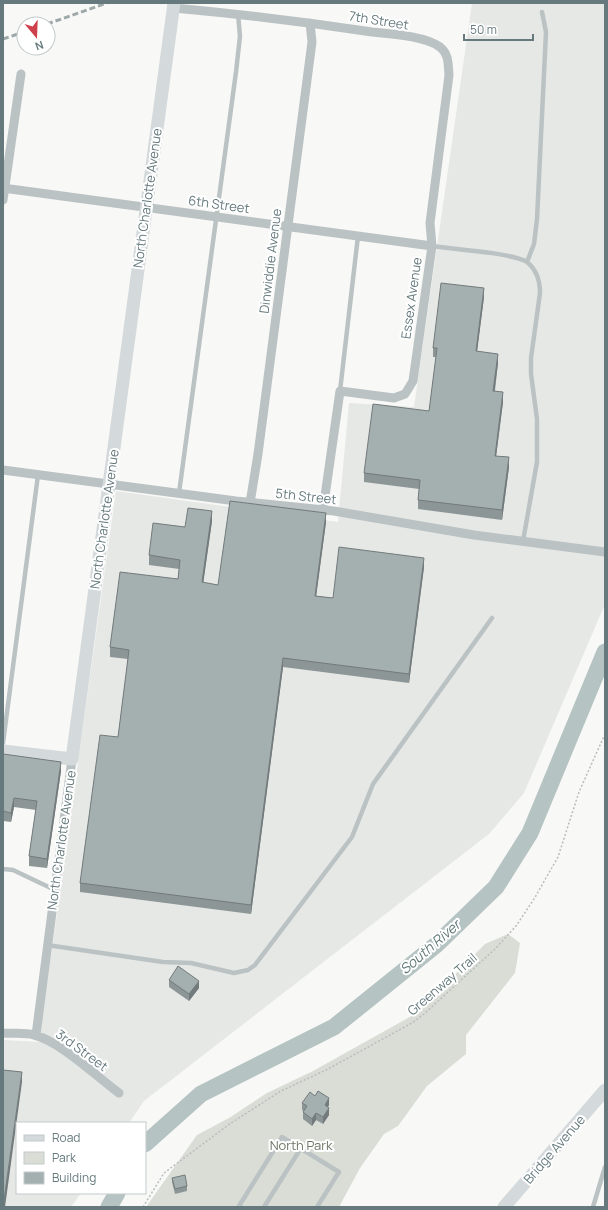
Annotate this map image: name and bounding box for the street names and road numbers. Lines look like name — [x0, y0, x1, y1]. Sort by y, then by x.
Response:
street label: 7th Street — [348, 6, 410, 34]
street label: North Charlotte Avenue — [128, 127, 166, 269]
street label: 6th Street — [187, 191, 251, 217]
street label: Dinwiddie Avenue — [255, 207, 285, 315]
street label: Essex Avenue — [396, 256, 426, 340]
street label: North Charlotte Avenue — [85, 448, 123, 590]
street label: 5th Street — [275, 484, 337, 508]
street label: North Charlotte Avenue — [42, 769, 80, 911]
street label: Greenway Trail — [403, 949, 481, 1019]
street label: 3rd Street — [52, 1025, 112, 1075]
street label: Bridge Avenue — [519, 1110, 589, 1187]

